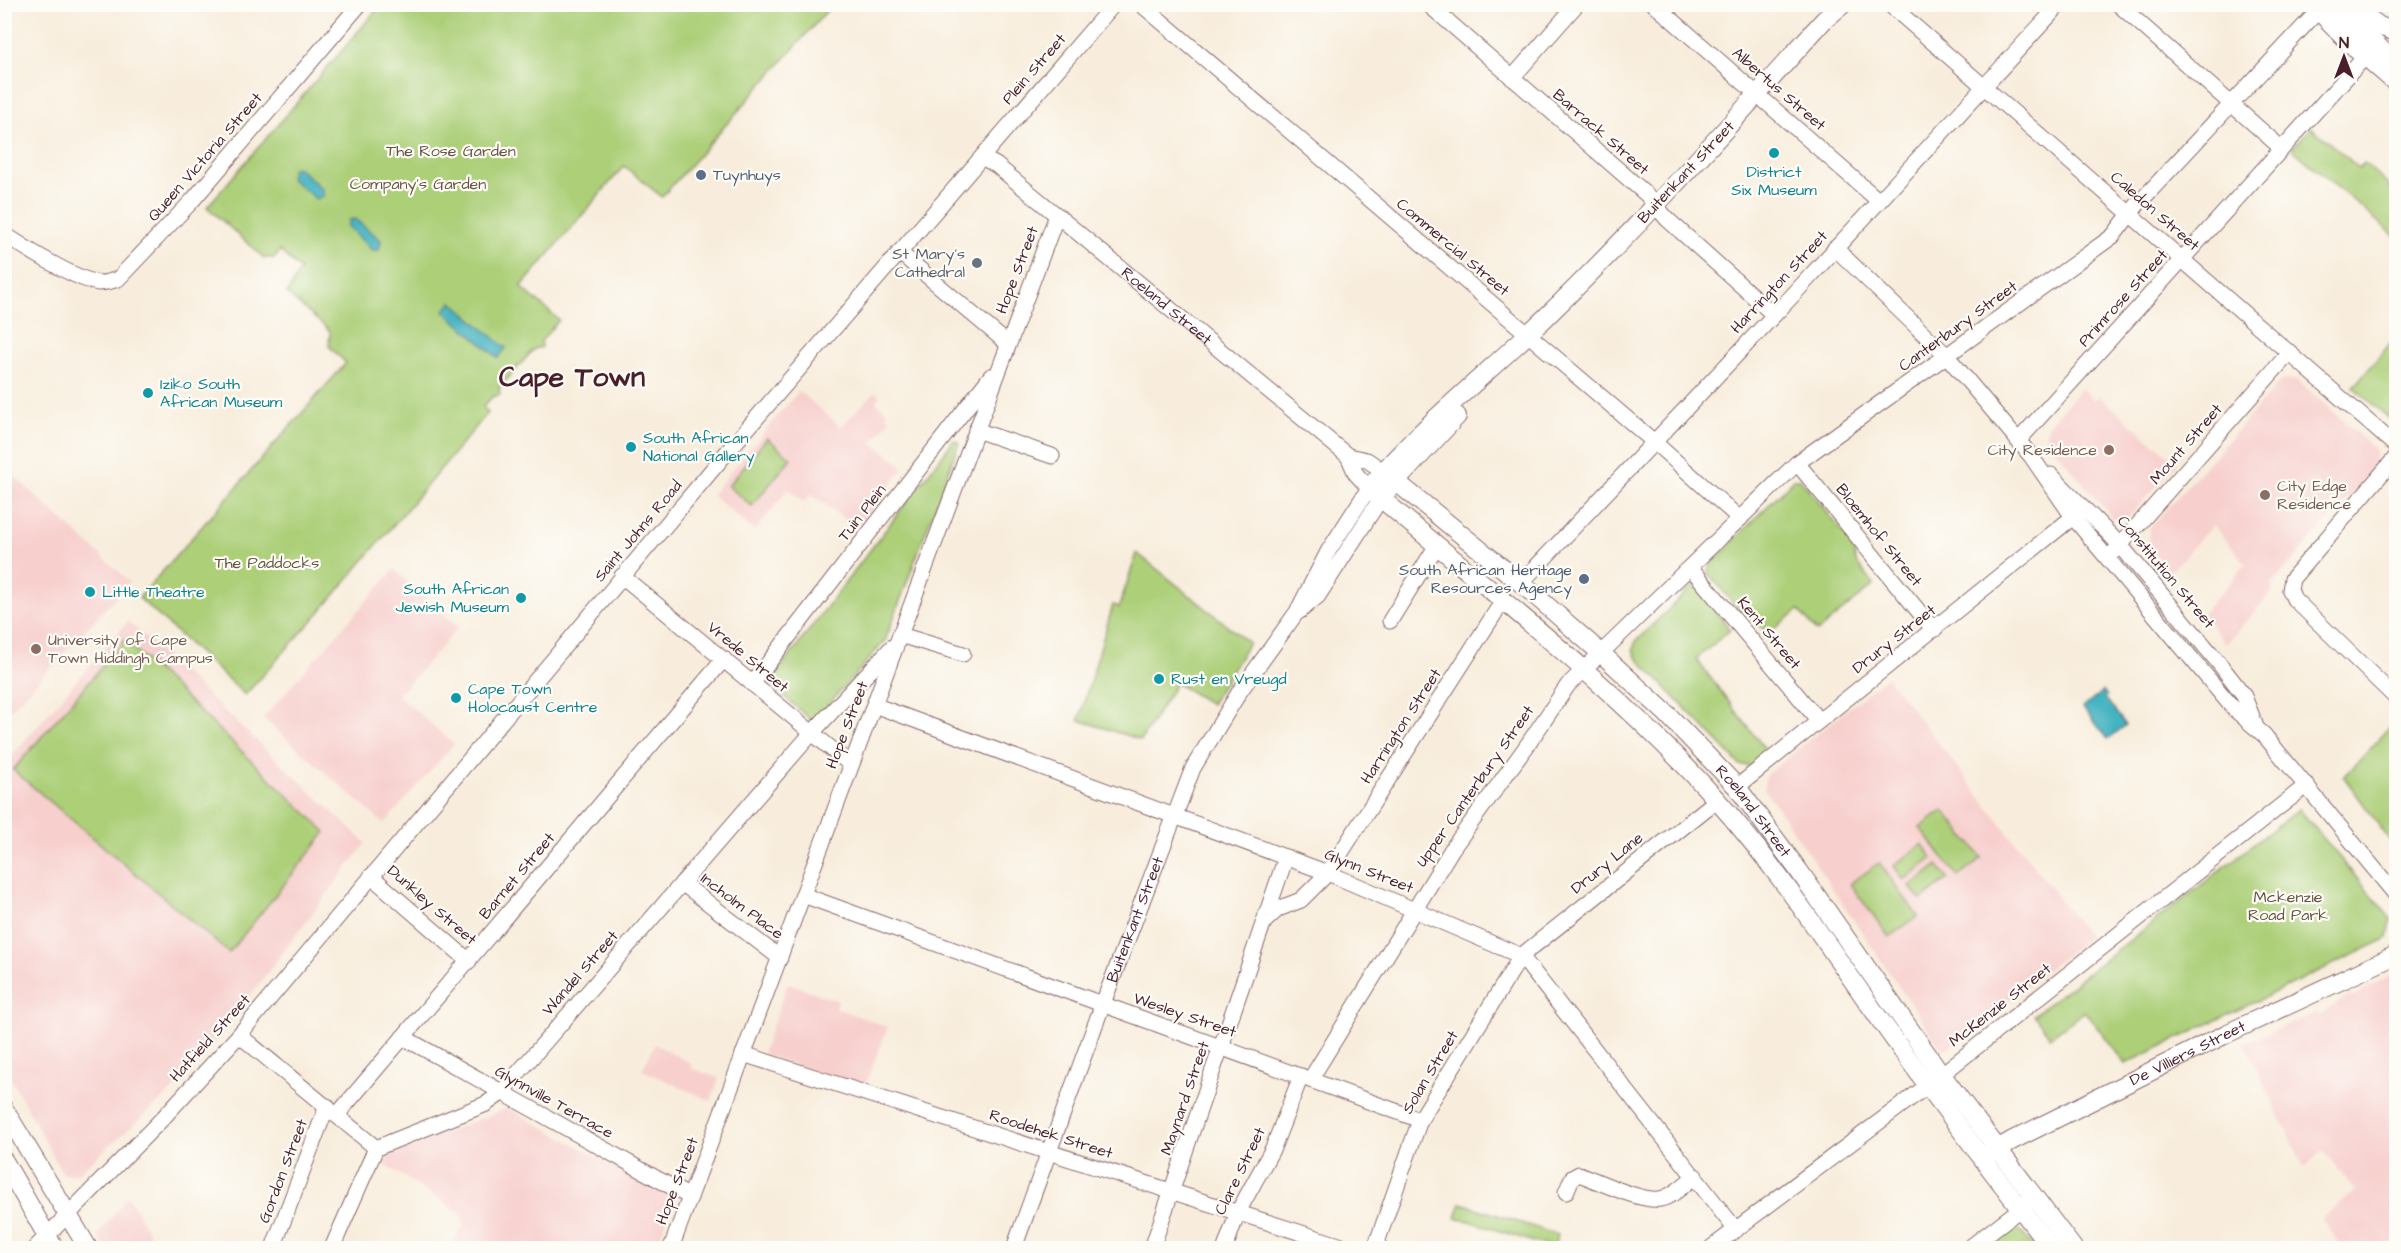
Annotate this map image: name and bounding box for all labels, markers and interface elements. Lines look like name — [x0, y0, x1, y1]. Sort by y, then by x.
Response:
north arrow — [2314, 27, 2374, 87]
street label: Plein Street — [997, 28, 1071, 109]
text: N — [2339, 32, 2349, 54]
street label: Albertus Street — [1727, 42, 1831, 136]
street label: Barrack Street — [1548, 84, 1654, 180]
street label: Queen Victoria Street — [143, 87, 268, 226]
street label: Buitenkant Street — [1633, 115, 1740, 228]
park label: The Rose Garden — [386, 140, 516, 162]
marker: District Six Museum — [1767, 146, 1781, 160]
place label: District Six Museum — [1731, 161, 1817, 201]
place label: Tuynhuys — [713, 164, 781, 187]
street label: Caledon Street — [2106, 166, 2205, 256]
marker: Tuynhuys — [694, 168, 708, 182]
park label: Company's Garden — [350, 173, 486, 196]
street label: Commercial Street — [1392, 193, 1515, 301]
street label: Hope Street — [990, 223, 1044, 317]
street label: Harrington Street — [1725, 225, 1834, 339]
place label: St Mary's Cathedral — [892, 243, 965, 283]
street label: Primrose Street — [2073, 244, 2173, 352]
marker: St Mary's Cathedral — [970, 256, 984, 270]
street label: Roeland Street — [1116, 262, 1217, 350]
street label: Canterbury Street — [1894, 275, 2023, 377]
district label: Cape Town — [499, 358, 645, 398]
place label: Iziko South African Museum — [160, 373, 283, 413]
marker: Iziko South African Museum — [141, 386, 155, 400]
street label: Mount Street — [2145, 398, 2228, 489]
place label: South African National Gallery — [643, 427, 755, 468]
place label: City Residence — [1987, 439, 2097, 462]
marker: South African National Gallery — [624, 440, 638, 454]
marker: City Residence — [2102, 443, 2116, 457]
place label: City Edge Residence — [2277, 475, 2352, 515]
street label: Saint Johns Road — [589, 476, 687, 586]
street label: Bloemhof Street — [1831, 479, 1928, 591]
street label: Tuin Plein — [833, 480, 891, 546]
marker: City Edge Residence — [2258, 488, 2272, 502]
street label: Constitution Street — [2112, 511, 2220, 634]
park label: The Paddocks — [215, 552, 319, 574]
place label: South African Heritage Resources Agency — [1399, 559, 1572, 600]
marker: South African Heritage Resources Agency — [1577, 572, 1591, 586]
place label: South African Jewish Museum — [396, 578, 510, 618]
place label: Little Theatre — [102, 581, 205, 603]
marker: Little Theatre — [83, 585, 97, 599]
marker: South African Jewish Museum — [514, 591, 528, 605]
street label: Kent Street — [1732, 592, 1806, 674]
street label: Drury Street — [1848, 599, 1941, 679]
street label: Vrede Street — [703, 616, 794, 698]
place label: University of Cape Town Hiddingh Campus — [48, 629, 213, 670]
marker: University of Cape Town Hiddingh Campus — [29, 642, 43, 656]
street label: Harrington Street — [1355, 664, 1448, 788]
place label: Rust en Vreugd — [1171, 668, 1287, 691]
marker: Rust en Vreugd — [1152, 672, 1166, 686]
place label: Cape Town Holocaust Centre — [468, 678, 598, 718]
street label: Hope Street — [820, 678, 874, 772]
marker: Cape Town Holocaust Centre — [449, 691, 463, 705]
street label: Upper Canterbury Street — [1411, 700, 1540, 872]
street label: Roeland Street — [1710, 760, 1797, 862]
street label: Barnet Street — [474, 827, 560, 924]
street label: Drury Lane — [1566, 827, 1649, 900]
street label: Glynn Street — [1321, 843, 1417, 900]
street label: Buitenkant Street — [1101, 853, 1169, 986]
street label: Dunkley Street — [382, 860, 482, 951]
street label: Incholm Place — [696, 868, 788, 945]
park label: Mckenzie Road Park — [2248, 886, 2328, 926]
street label: Wandel Street — [537, 925, 624, 1020]
street label: McKenzie Street — [1944, 958, 2056, 1052]
street label: Wesley Street — [1130, 987, 1240, 1044]
street label: Hatfield Street — [165, 989, 256, 1087]
street label: De Villiers Street — [2126, 1015, 2250, 1091]
street label: Solan Street — [1396, 1026, 1464, 1118]
street label: Maynard Street — [1155, 1038, 1216, 1158]
street label: Glynnville Terrace — [490, 1060, 618, 1145]
street label: Roodehek Street — [987, 1104, 1116, 1164]
street label: Gordon Street — [253, 1115, 313, 1226]
street label: Clare Street — [1209, 1123, 1271, 1219]
street label: Hope Street — [650, 1134, 704, 1228]

